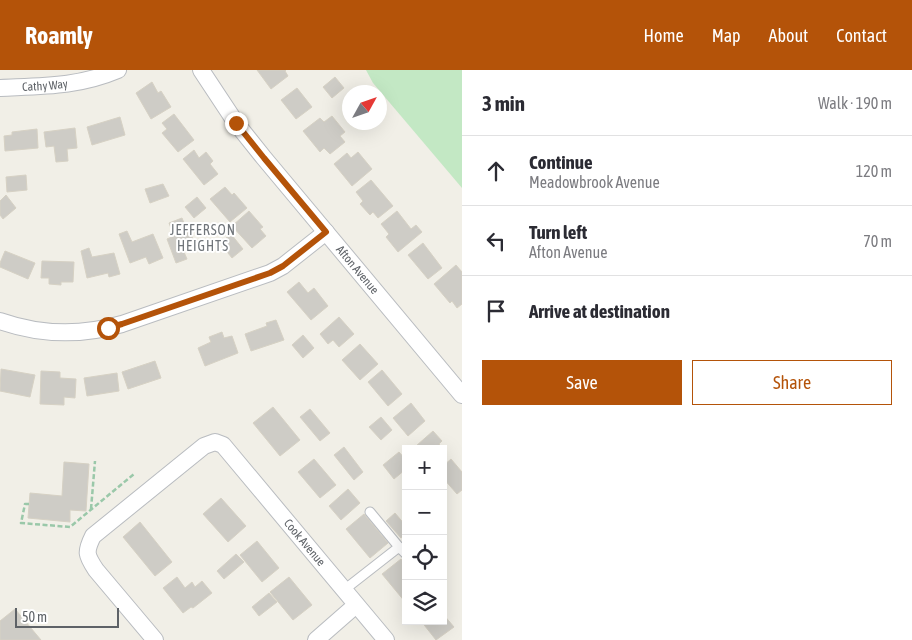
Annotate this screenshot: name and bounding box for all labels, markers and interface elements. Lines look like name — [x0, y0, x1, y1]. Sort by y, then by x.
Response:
text: Roamly — [25, 22, 93, 49]
text: Home — [644, 25, 684, 46]
text: Map — [712, 25, 741, 46]
text: About — [769, 25, 808, 46]
text: Contact — [836, 25, 887, 46]
street label: Cathy Way — [22, 77, 69, 94]
north arrow — [342, 85, 387, 130]
text: 3 min — [482, 91, 525, 115]
text: Walk · 190 m — [818, 94, 892, 112]
route end — [225, 112, 248, 135]
text: Continue — [529, 151, 593, 173]
icon: ahead — [482, 157, 510, 185]
text: 120 m — [856, 162, 892, 180]
text: Meadowbrook Avenue — [529, 173, 660, 191]
text: Turn left — [529, 221, 587, 243]
district label: JEFFERSON HEIGHTS — [170, 222, 236, 254]
icon: left — [482, 227, 510, 255]
text: 70 m — [863, 232, 892, 250]
street label: Afton Avenue — [333, 243, 382, 297]
text: Afton Avenue — [529, 243, 607, 261]
icon: arrive — [482, 297, 510, 325]
text: Arrive at destination — [529, 300, 670, 322]
route start — [97, 317, 120, 340]
button: Save — [482, 360, 682, 405]
button: Share — [692, 360, 892, 405]
map controls — [402, 445, 447, 625]
button: + — [402, 445, 447, 490]
button: − — [402, 490, 447, 535]
street label: Cook Avenue — [281, 516, 328, 569]
button: locate — [402, 535, 447, 580]
button: layers — [402, 580, 447, 625]
scale bar — [15, 605, 119, 628]
text: 50 m — [22, 609, 47, 625]

